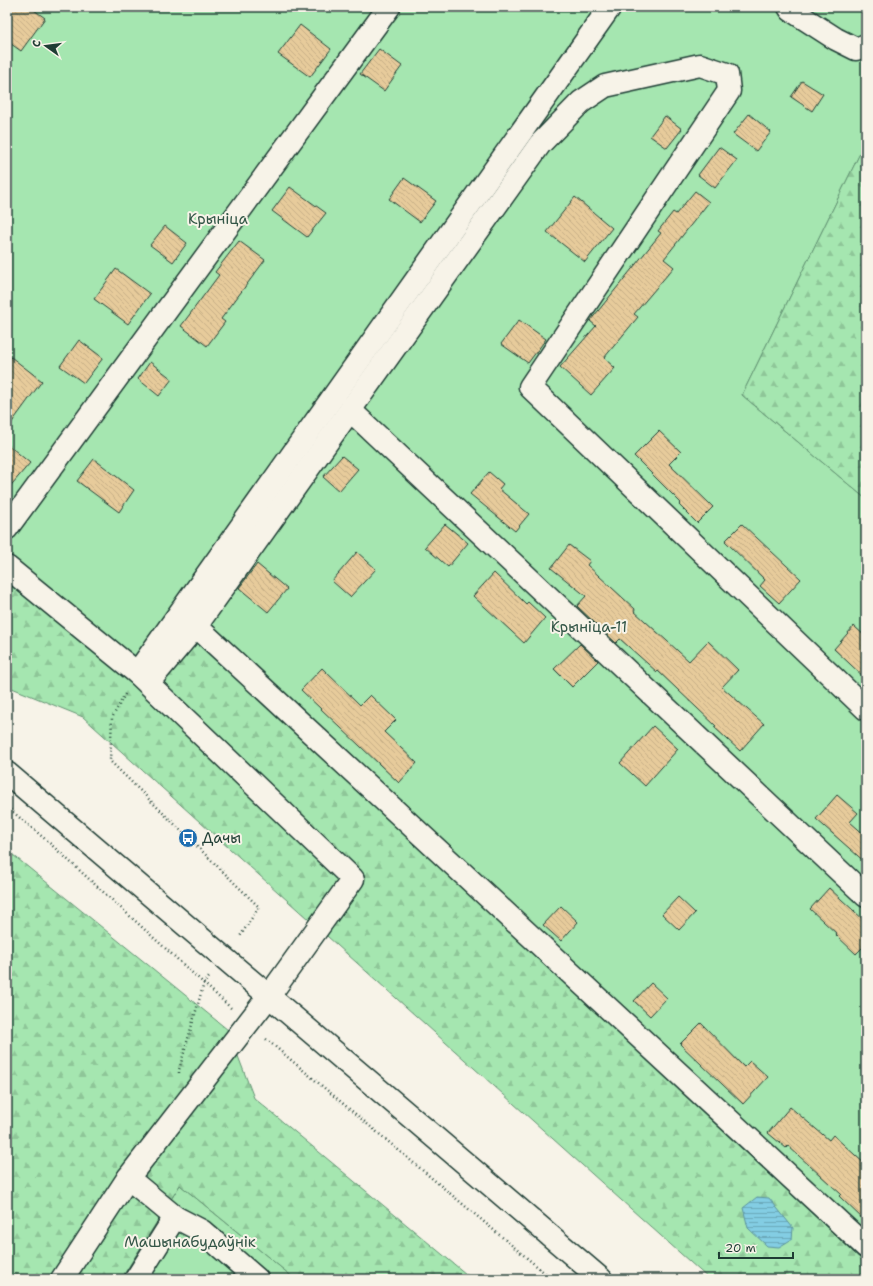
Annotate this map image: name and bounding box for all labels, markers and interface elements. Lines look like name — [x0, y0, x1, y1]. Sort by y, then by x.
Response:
north arrow — [26, 26, 66, 66]
text: С — [29, 38, 45, 49]
park label: Крыніца — [188, 209, 249, 229]
park label: Крыніца-11 — [551, 617, 627, 637]
bus stop icon: Дачы — [177, 827, 199, 849]
place label: Дачы — [202, 828, 241, 848]
park label: Машынабудаўнік — [124, 1232, 256, 1252]
scale bar — [719, 1234, 793, 1260]
text: 20 m — [725, 1240, 756, 1256]

